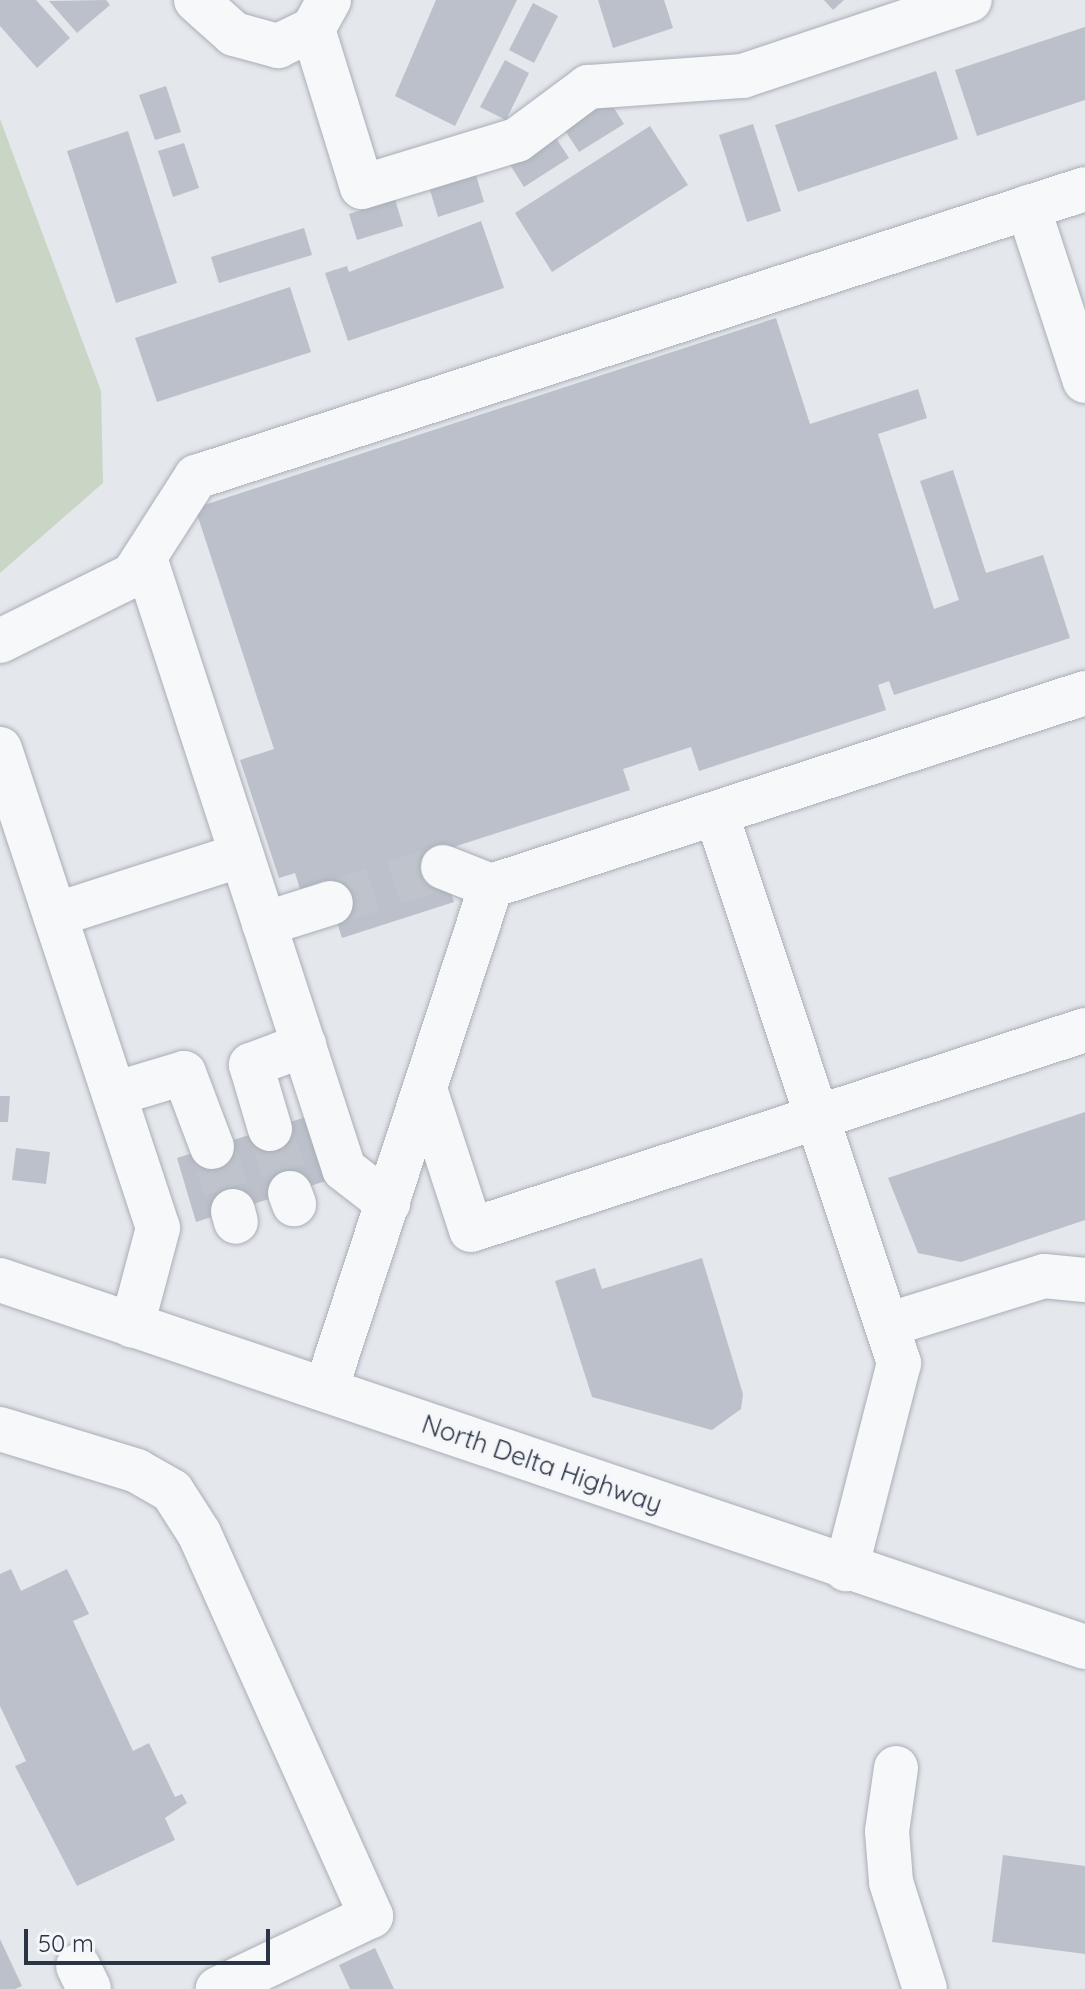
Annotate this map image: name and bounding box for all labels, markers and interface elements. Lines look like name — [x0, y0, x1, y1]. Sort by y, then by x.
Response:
street label: North Delta Highway — [418, 1408, 666, 1520]
scale bar — [28, 1913, 274, 1963]
text: 50 m — [38, 1928, 94, 1958]

